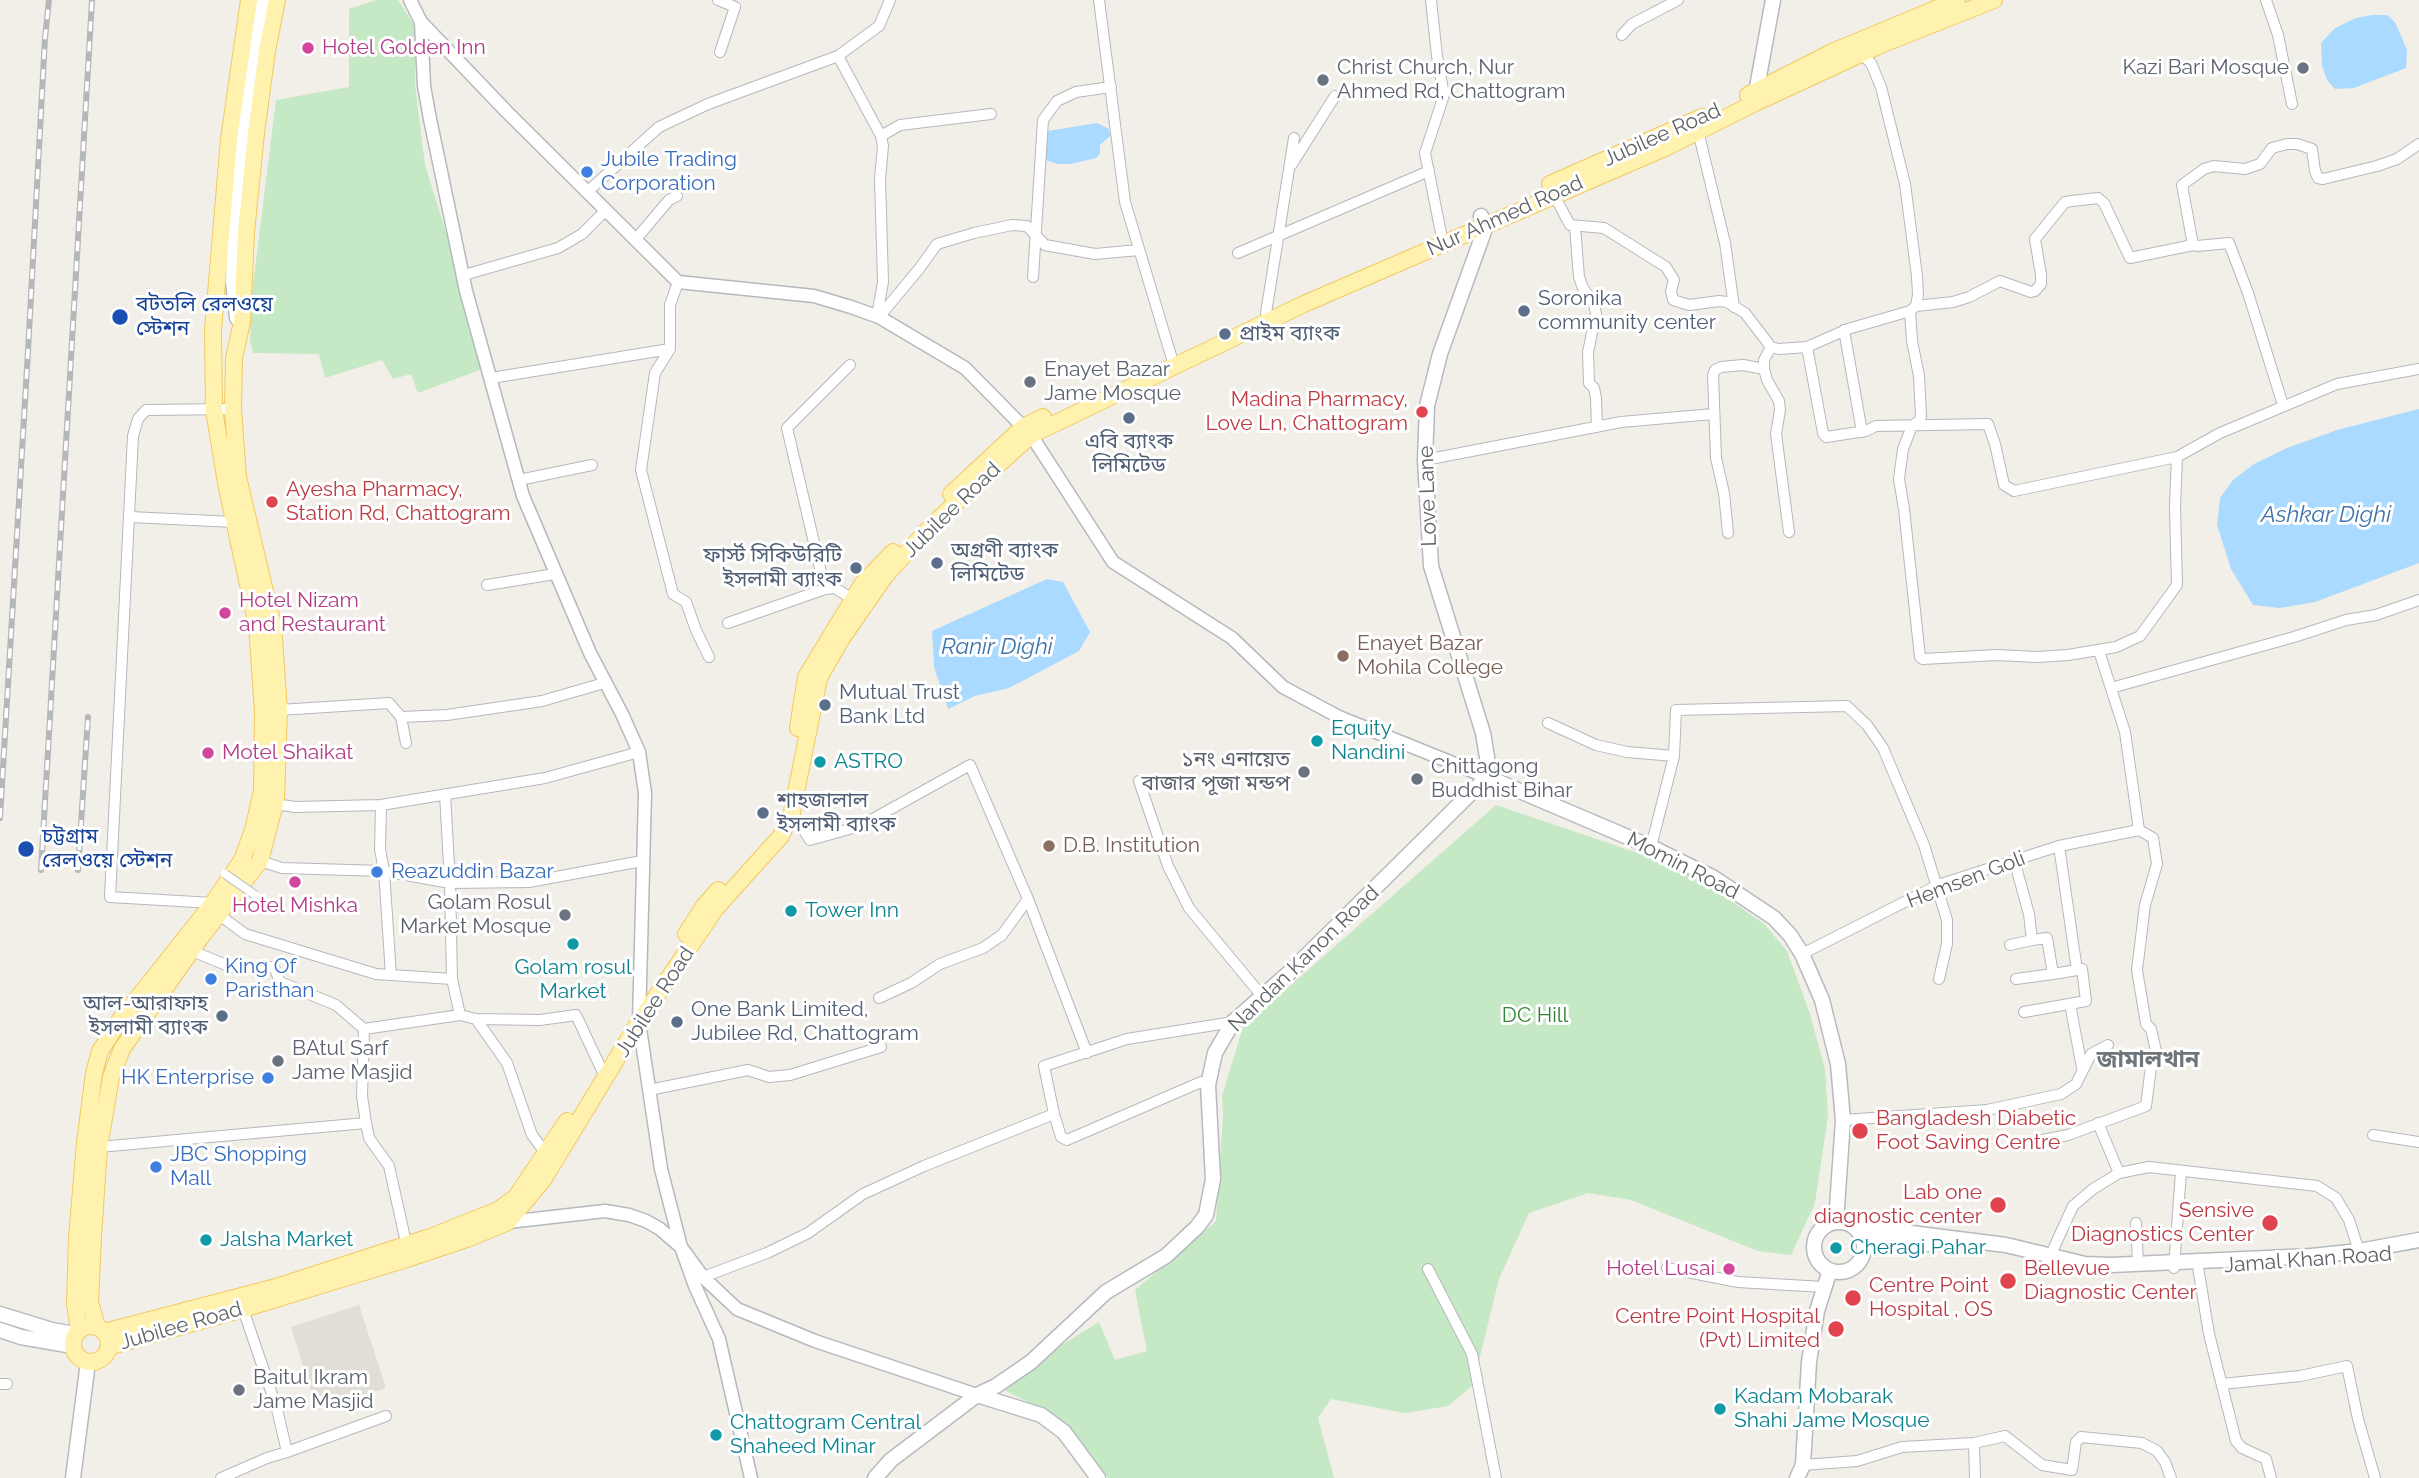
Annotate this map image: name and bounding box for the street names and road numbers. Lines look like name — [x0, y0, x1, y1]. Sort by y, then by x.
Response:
street label: Jubilee Road — [1599, 98, 1725, 172]
street label: Nur Ahmed Road — [1423, 170, 1587, 262]
street label: Love Lane — [1414, 445, 1442, 547]
street label: Jubilee Road — [898, 457, 1006, 563]
street label: Momin Road — [1623, 827, 1743, 905]
street label: Hemsen Goli — [1903, 846, 2029, 914]
street label: Nandan Kanon Road — [1223, 881, 1385, 1037]
street label: Jubilee Road — [610, 942, 700, 1062]
street label: Jamal Khan Road — [2223, 1242, 2393, 1278]
street label: Jubilee Road — [117, 1297, 245, 1355]

